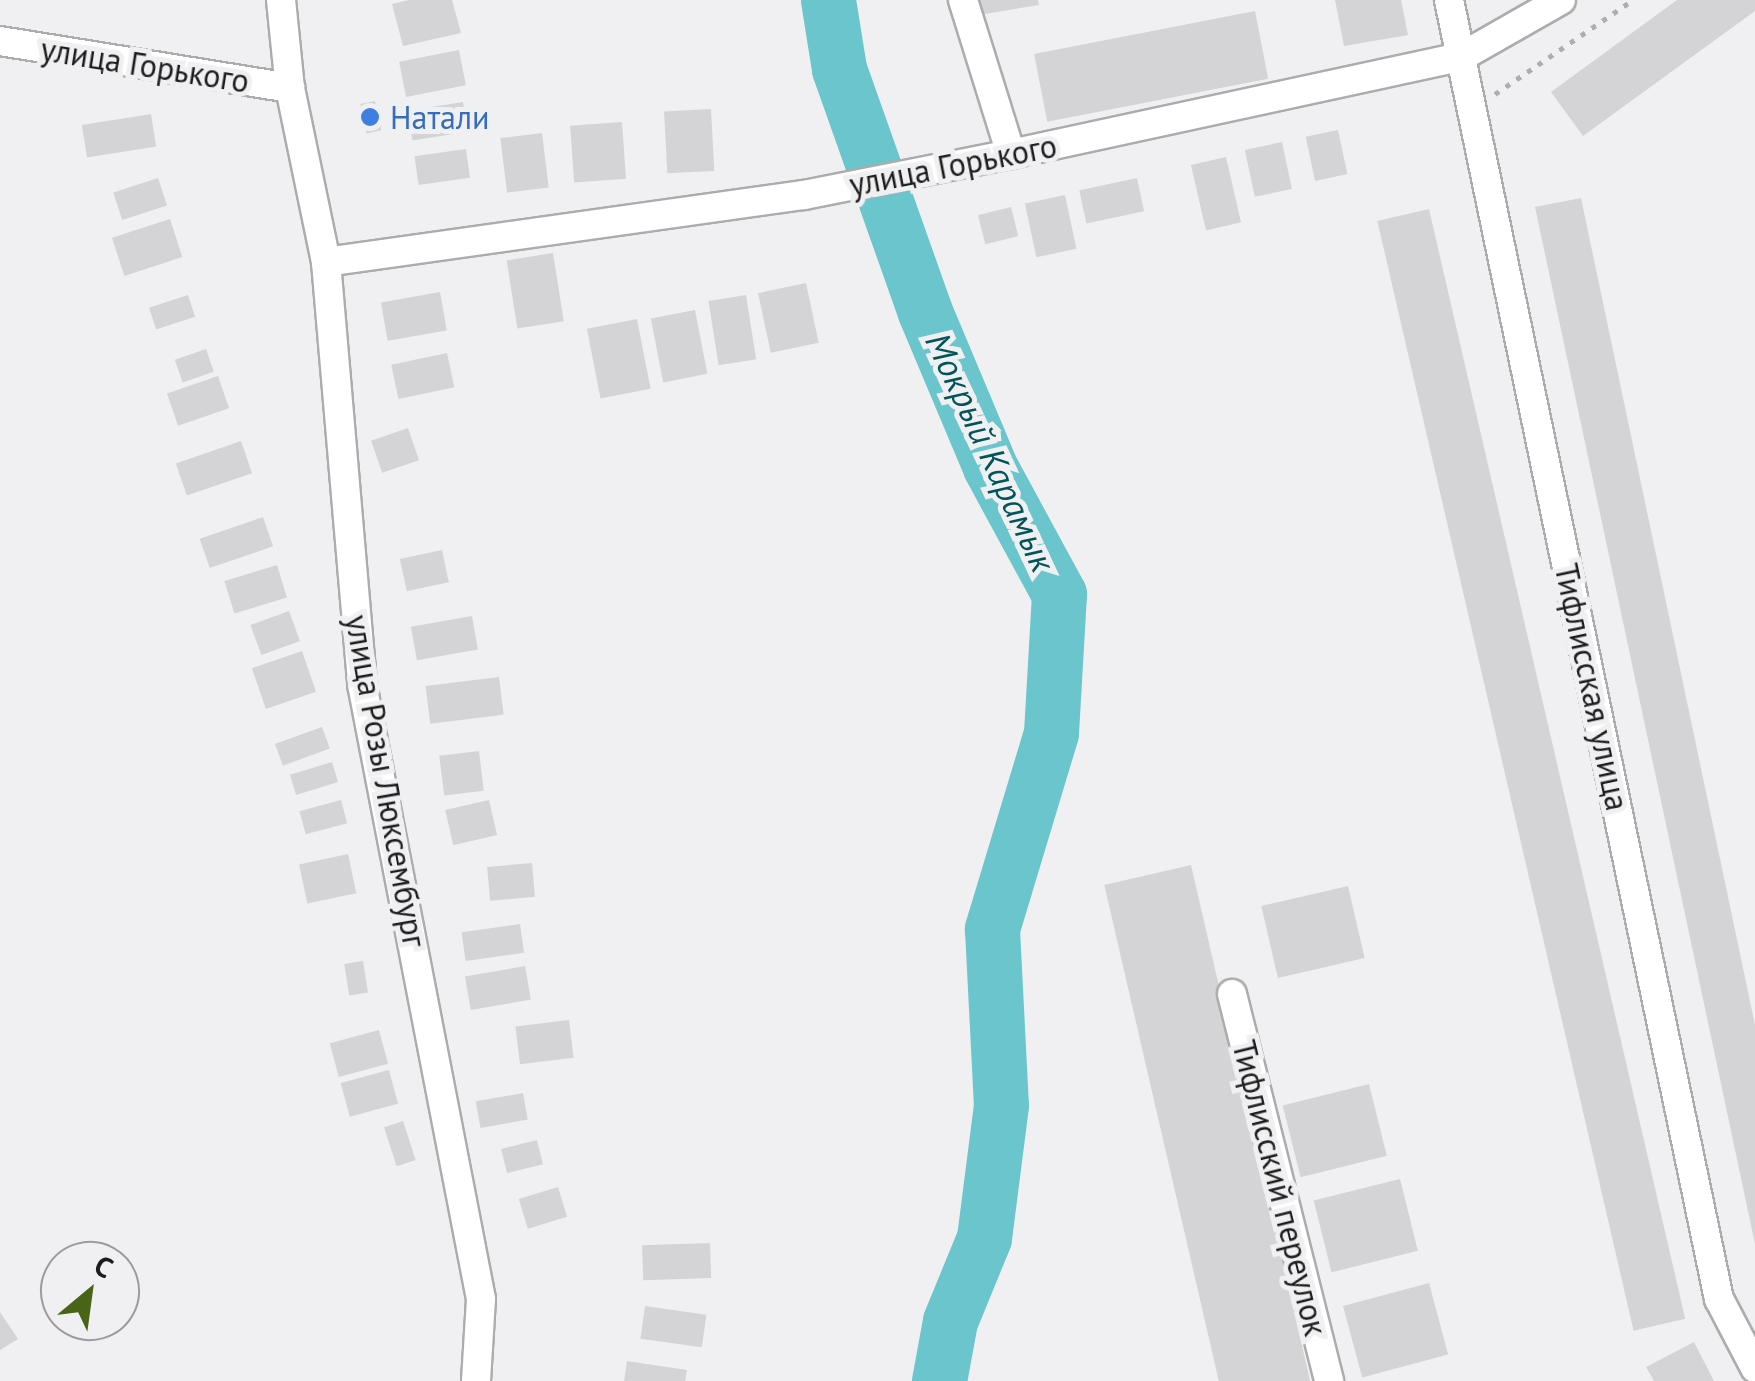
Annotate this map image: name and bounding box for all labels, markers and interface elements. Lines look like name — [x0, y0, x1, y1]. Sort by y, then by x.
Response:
street label: улица Горького — [38, 30, 252, 100]
place label: Натали — [390, 98, 490, 136]
marker: Натали — [359, 106, 381, 128]
street label: улица Горького — [846, 126, 1060, 204]
water label: Мокрый Карамык — [917, 326, 1065, 578]
street label: Тифлисская улица — [1547, 560, 1637, 814]
street label: улица Розы Люксембург — [338, 612, 434, 950]
street label: Тифлисский переулок — [1225, 1036, 1335, 1340]
north arrow — [40, 1241, 140, 1341]
text: С — [88, 1246, 120, 1286]

